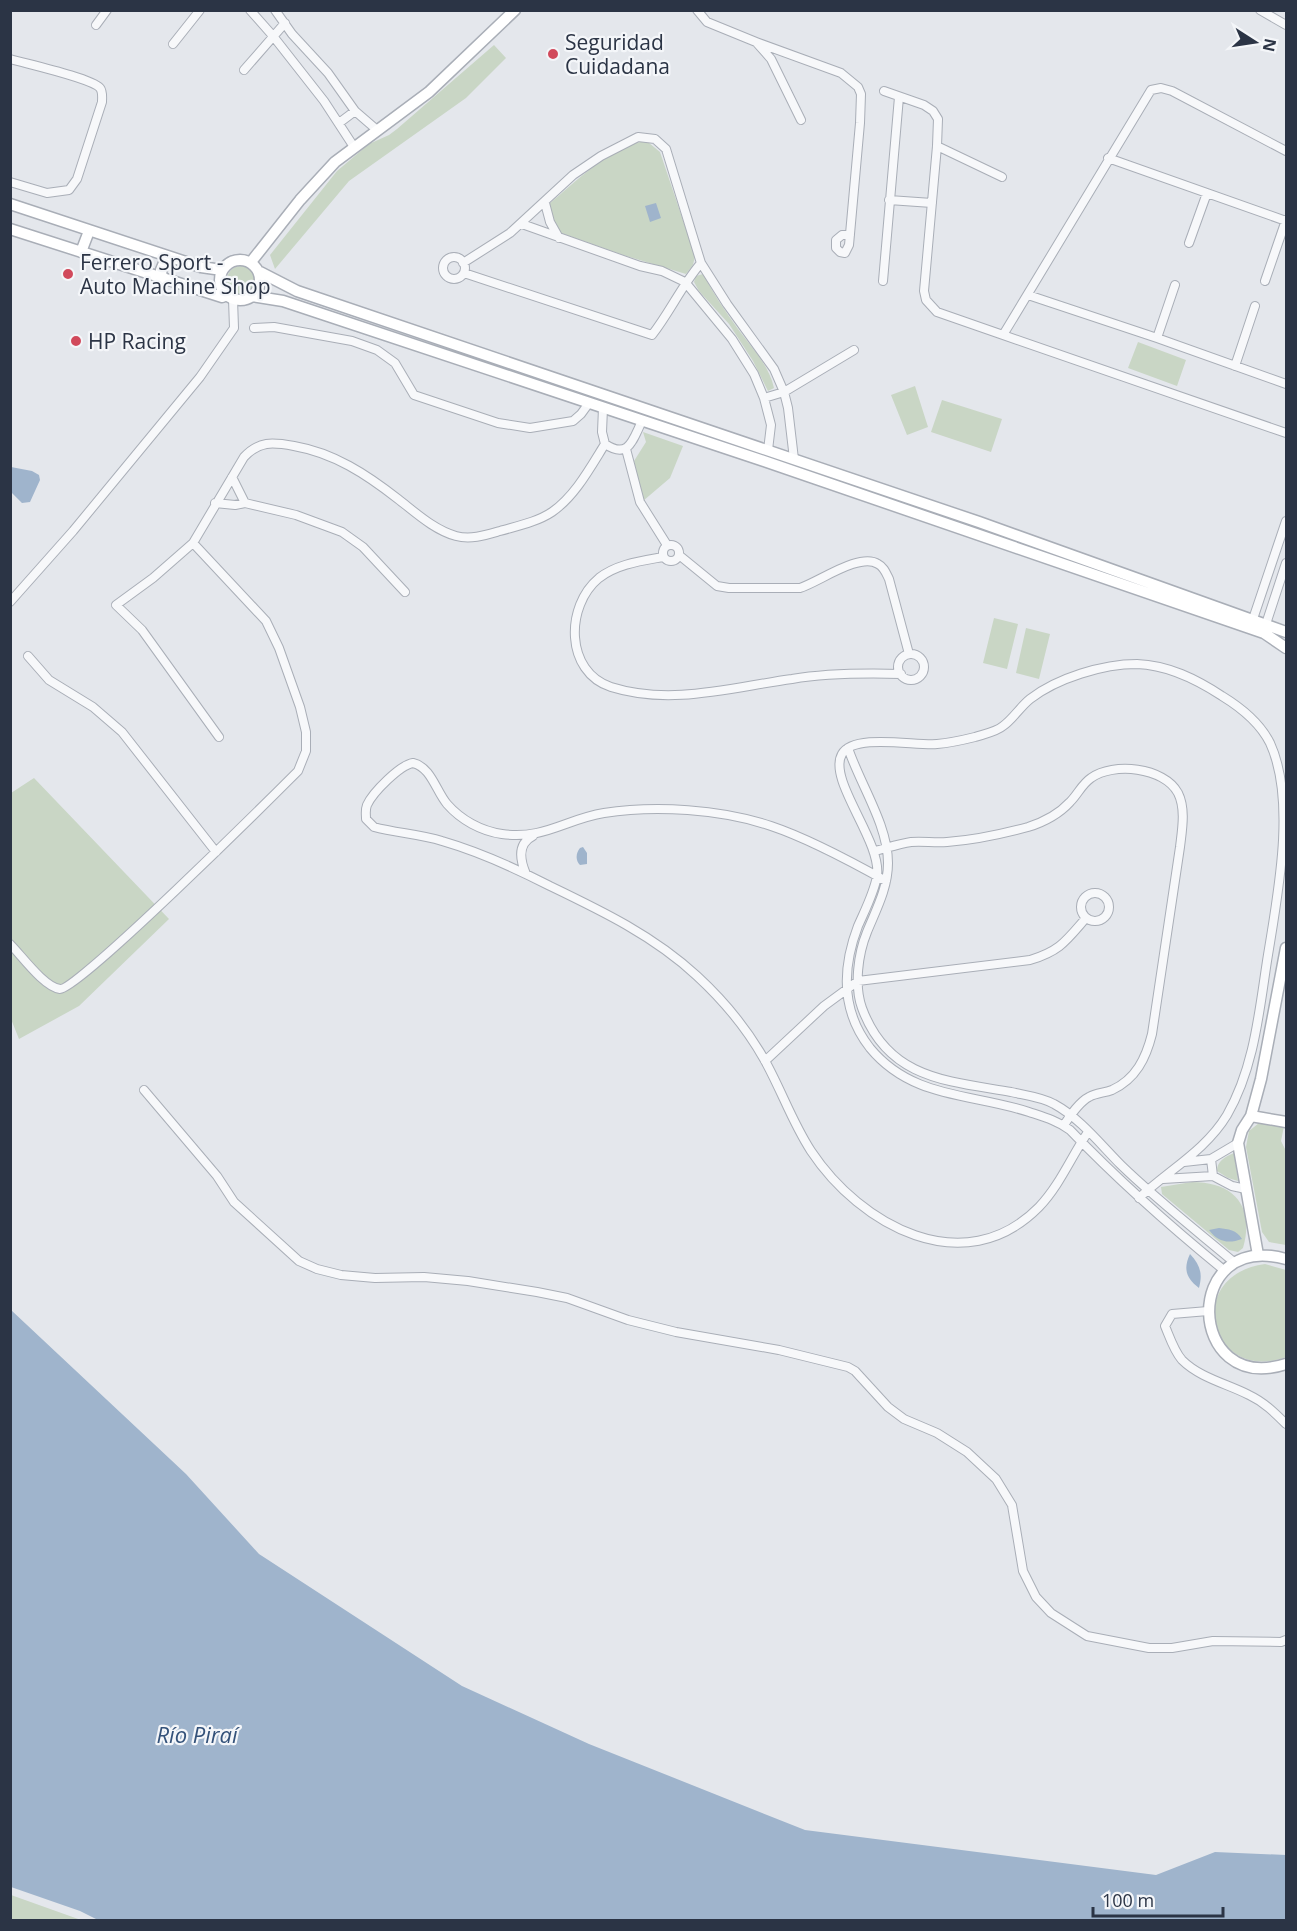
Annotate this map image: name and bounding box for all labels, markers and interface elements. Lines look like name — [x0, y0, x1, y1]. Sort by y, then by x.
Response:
north arrow — [1225, 12, 1285, 72]
place label: Seguridad Cuidadana — [565, 28, 670, 80]
text: N — [1258, 36, 1282, 54]
marker: Seguridad Cuidadana — [546, 47, 560, 61]
place label: Ferrero Sport - Auto Machine Shop — [80, 248, 271, 300]
marker: Ferrero Sport - Auto Machine Shop — [61, 267, 75, 281]
place label: HP Racing — [88, 327, 186, 355]
marker: HP Racing — [69, 334, 83, 348]
water label: Río Piraí — [157, 1719, 240, 1749]
scale bar — [1093, 1880, 1224, 1918]
text: 100 m — [1102, 1888, 1154, 1912]

